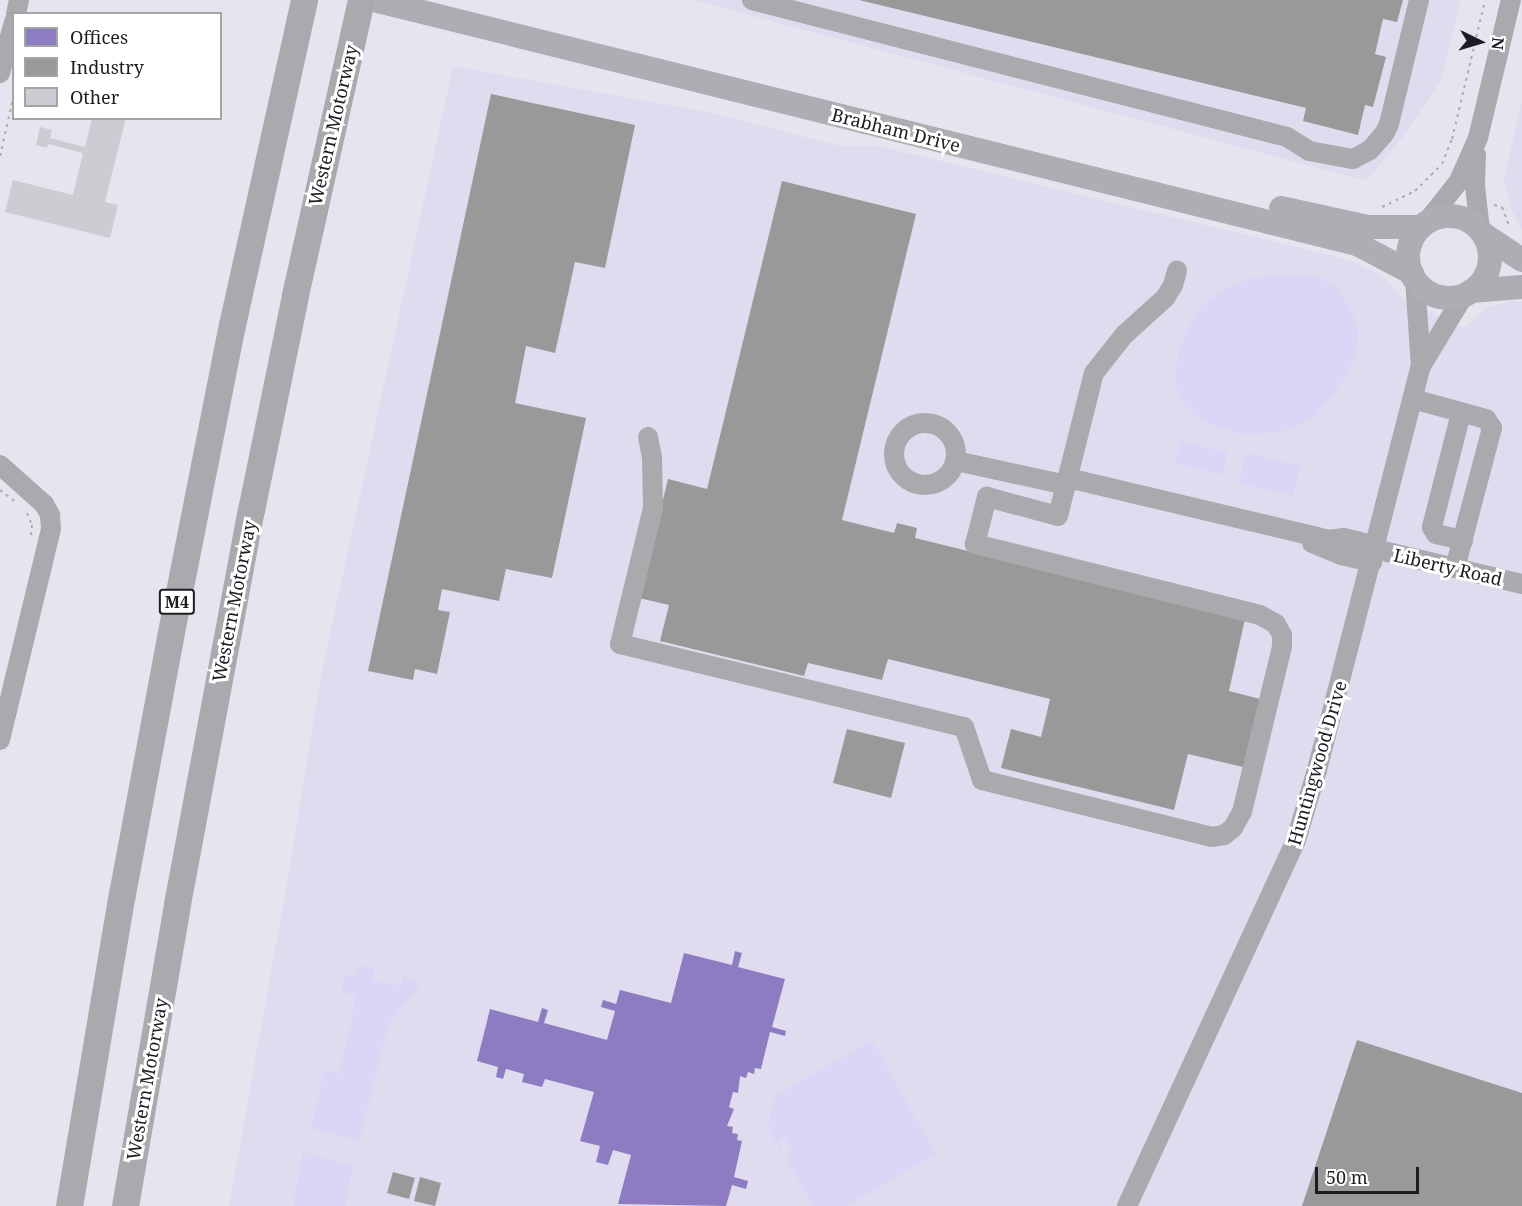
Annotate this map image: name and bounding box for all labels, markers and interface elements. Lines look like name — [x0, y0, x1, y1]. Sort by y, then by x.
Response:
legend — [12, 12, 222, 120]
north arrow — [1450, 12, 1510, 72]
text: Offices — [70, 25, 128, 49]
text: N — [1486, 36, 1509, 51]
street label: Western Motorway — [304, 43, 362, 207]
text: Industry — [70, 55, 144, 79]
text: Other — [70, 85, 119, 109]
street label: Brabham Drive — [829, 104, 963, 156]
street label: Western Motorway — [208, 518, 260, 684]
street label: Liberty Road — [1392, 544, 1504, 590]
road number: M4 — [158, 589, 196, 615]
street label: Huntingwood Drive — [1283, 678, 1351, 848]
street label: Western Motorway — [122, 996, 172, 1162]
scale bar — [1318, 1155, 1422, 1193]
text: 50 m — [1326, 1165, 1368, 1189]

